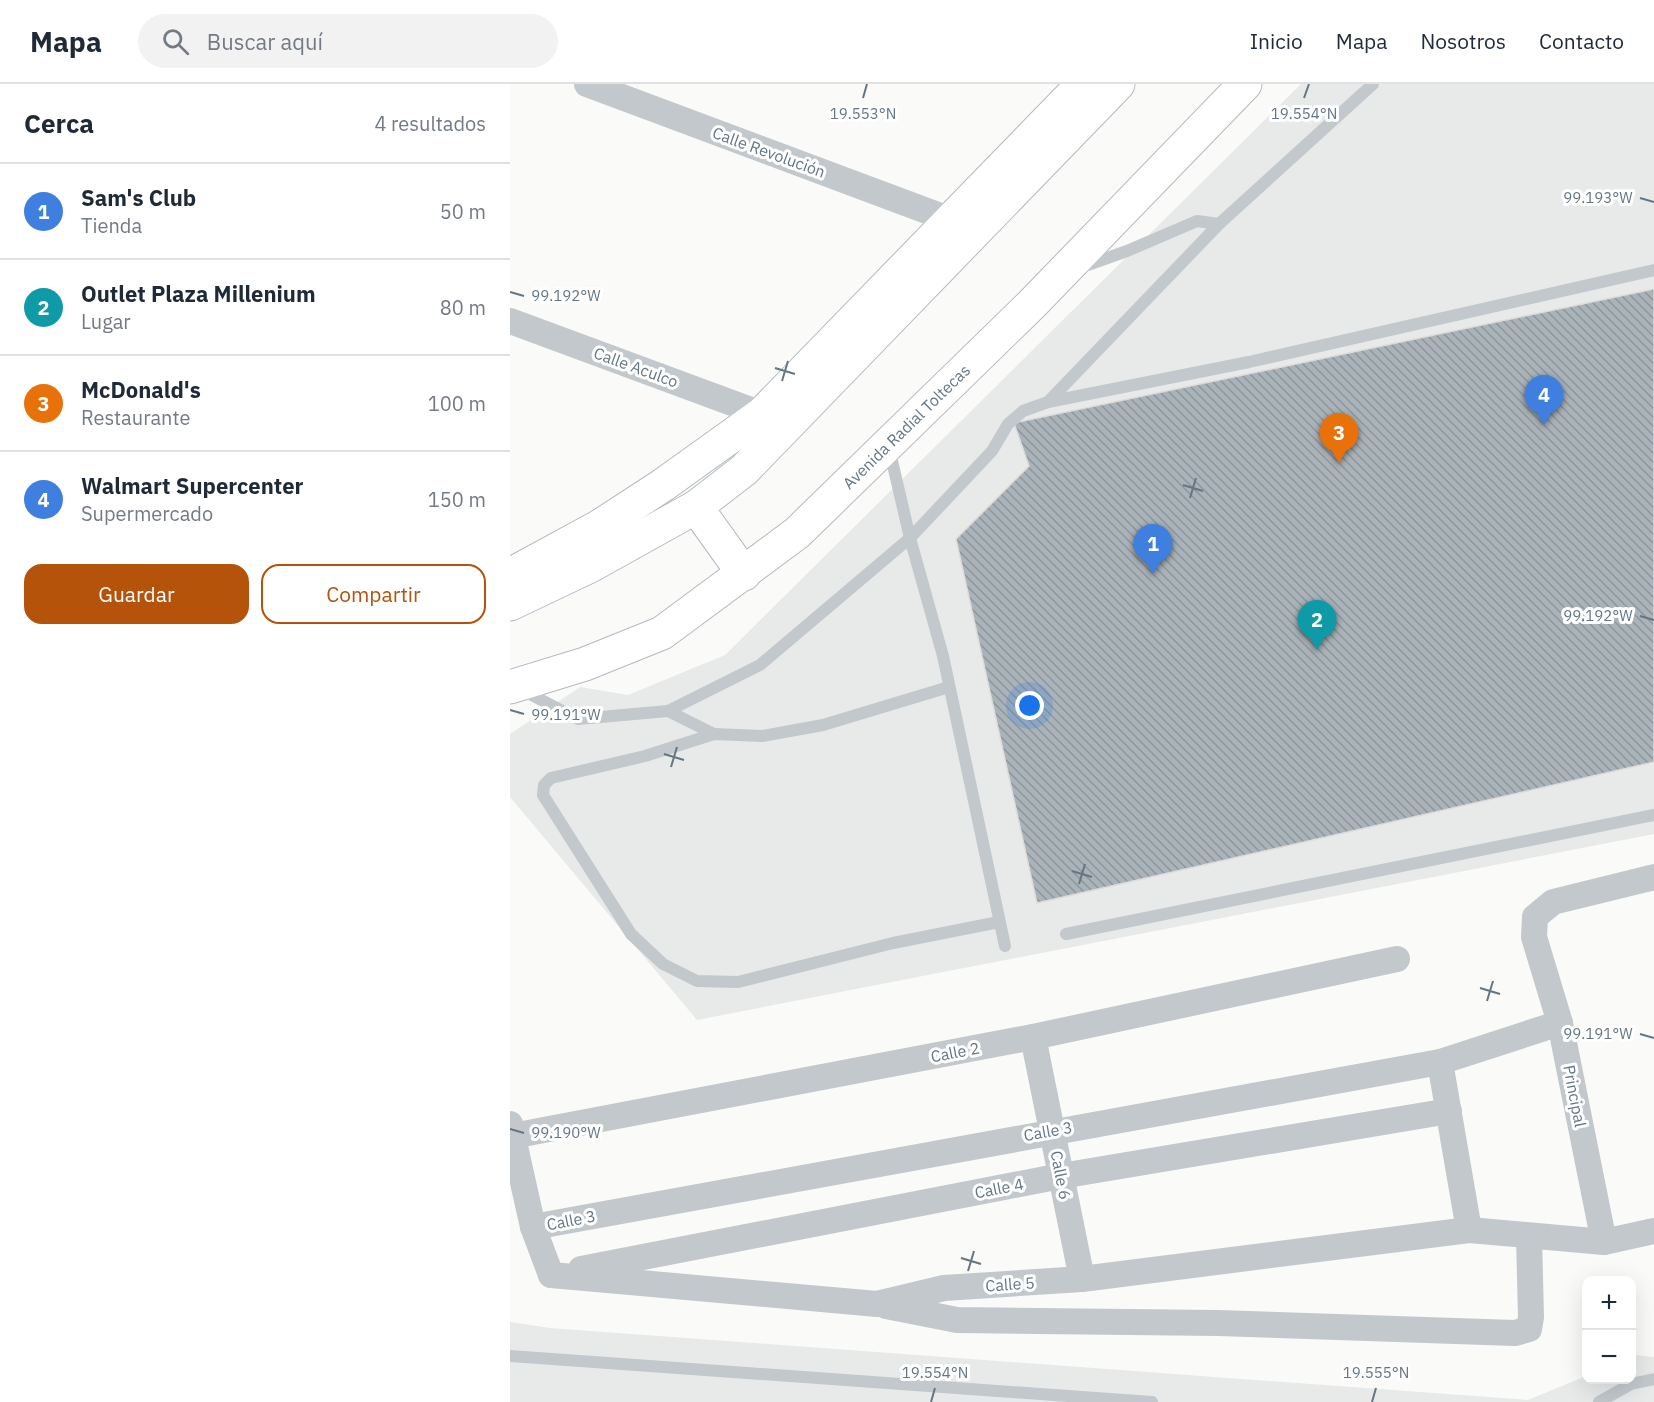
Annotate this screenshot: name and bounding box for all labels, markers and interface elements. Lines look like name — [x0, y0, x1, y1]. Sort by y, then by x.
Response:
search box — [138, 14, 558, 68]
text: Mapa — [30, 23, 102, 60]
icon: search — [159, 25, 192, 58]
text: Buscar aquí — [207, 27, 323, 56]
text: Inicio — [1250, 27, 1303, 55]
text: Mapa — [1336, 27, 1388, 55]
text: Nosotros — [1421, 27, 1506, 55]
text: Contacto — [1539, 27, 1624, 55]
text: 19.553°N — [830, 104, 896, 123]
text: 19.554°N — [1271, 104, 1337, 123]
text: Cerca — [24, 106, 94, 140]
text: 4 resultados — [374, 110, 486, 137]
street label: Calle Revolución — [710, 122, 828, 182]
text: Sam's Club — [81, 183, 196, 212]
text: 99.193°W — [1563, 188, 1633, 207]
text: 1 — [38, 198, 50, 225]
text: 50 m — [440, 198, 486, 225]
text: Tienda — [81, 212, 142, 239]
text: Outlet Plaza Millenium — [81, 279, 316, 308]
text: 99.192°W — [531, 286, 601, 305]
text: 2 — [38, 294, 50, 321]
text: 80 m — [440, 294, 486, 321]
text: Lugar — [81, 308, 131, 335]
street label: Calle Aculco — [591, 342, 681, 392]
street label: Avenida Radial Toltecas — [838, 360, 974, 493]
text: McDonald's — [81, 375, 201, 404]
pin: 4 — [1524, 376, 1564, 425]
text: 3 — [38, 390, 50, 417]
text: 100 m — [428, 390, 486, 417]
text: Restaurante — [81, 404, 190, 431]
pin: 3 — [1320, 414, 1358, 463]
text: Walmart Supercenter — [81, 471, 303, 500]
text: 4 — [38, 486, 50, 513]
text: 150 m — [428, 486, 486, 513]
text: Supermercado — [81, 500, 213, 527]
pin: 1 — [1134, 524, 1172, 574]
button: Guardar — [24, 564, 249, 624]
button: Compartir — [261, 564, 486, 624]
pin: 2 — [1298, 600, 1336, 650]
text: 99.192°W — [1563, 606, 1633, 625]
your location — [1015, 691, 1044, 720]
text: 99.191°W — [531, 705, 601, 724]
text: 99.191°W — [1563, 1024, 1633, 1043]
street label: Calle 2 — [929, 1037, 981, 1067]
street label: Principal — [1559, 1063, 1591, 1129]
street label: Calle 3 — [1022, 1117, 1074, 1145]
text: 99.190°W — [531, 1123, 601, 1142]
street label: Calle 6 — [1046, 1149, 1076, 1201]
street label: Calle 4 — [973, 1173, 1025, 1203]
street label: Calle 3 — [545, 1205, 597, 1235]
street label: Calle 5 — [985, 1272, 1035, 1296]
map controls — [1582, 1276, 1636, 1384]
button: + — [1582, 1276, 1636, 1330]
button: − — [1582, 1330, 1636, 1384]
text: 19.554°N — [902, 1363, 968, 1382]
text: 19.555°N — [1343, 1363, 1409, 1382]

